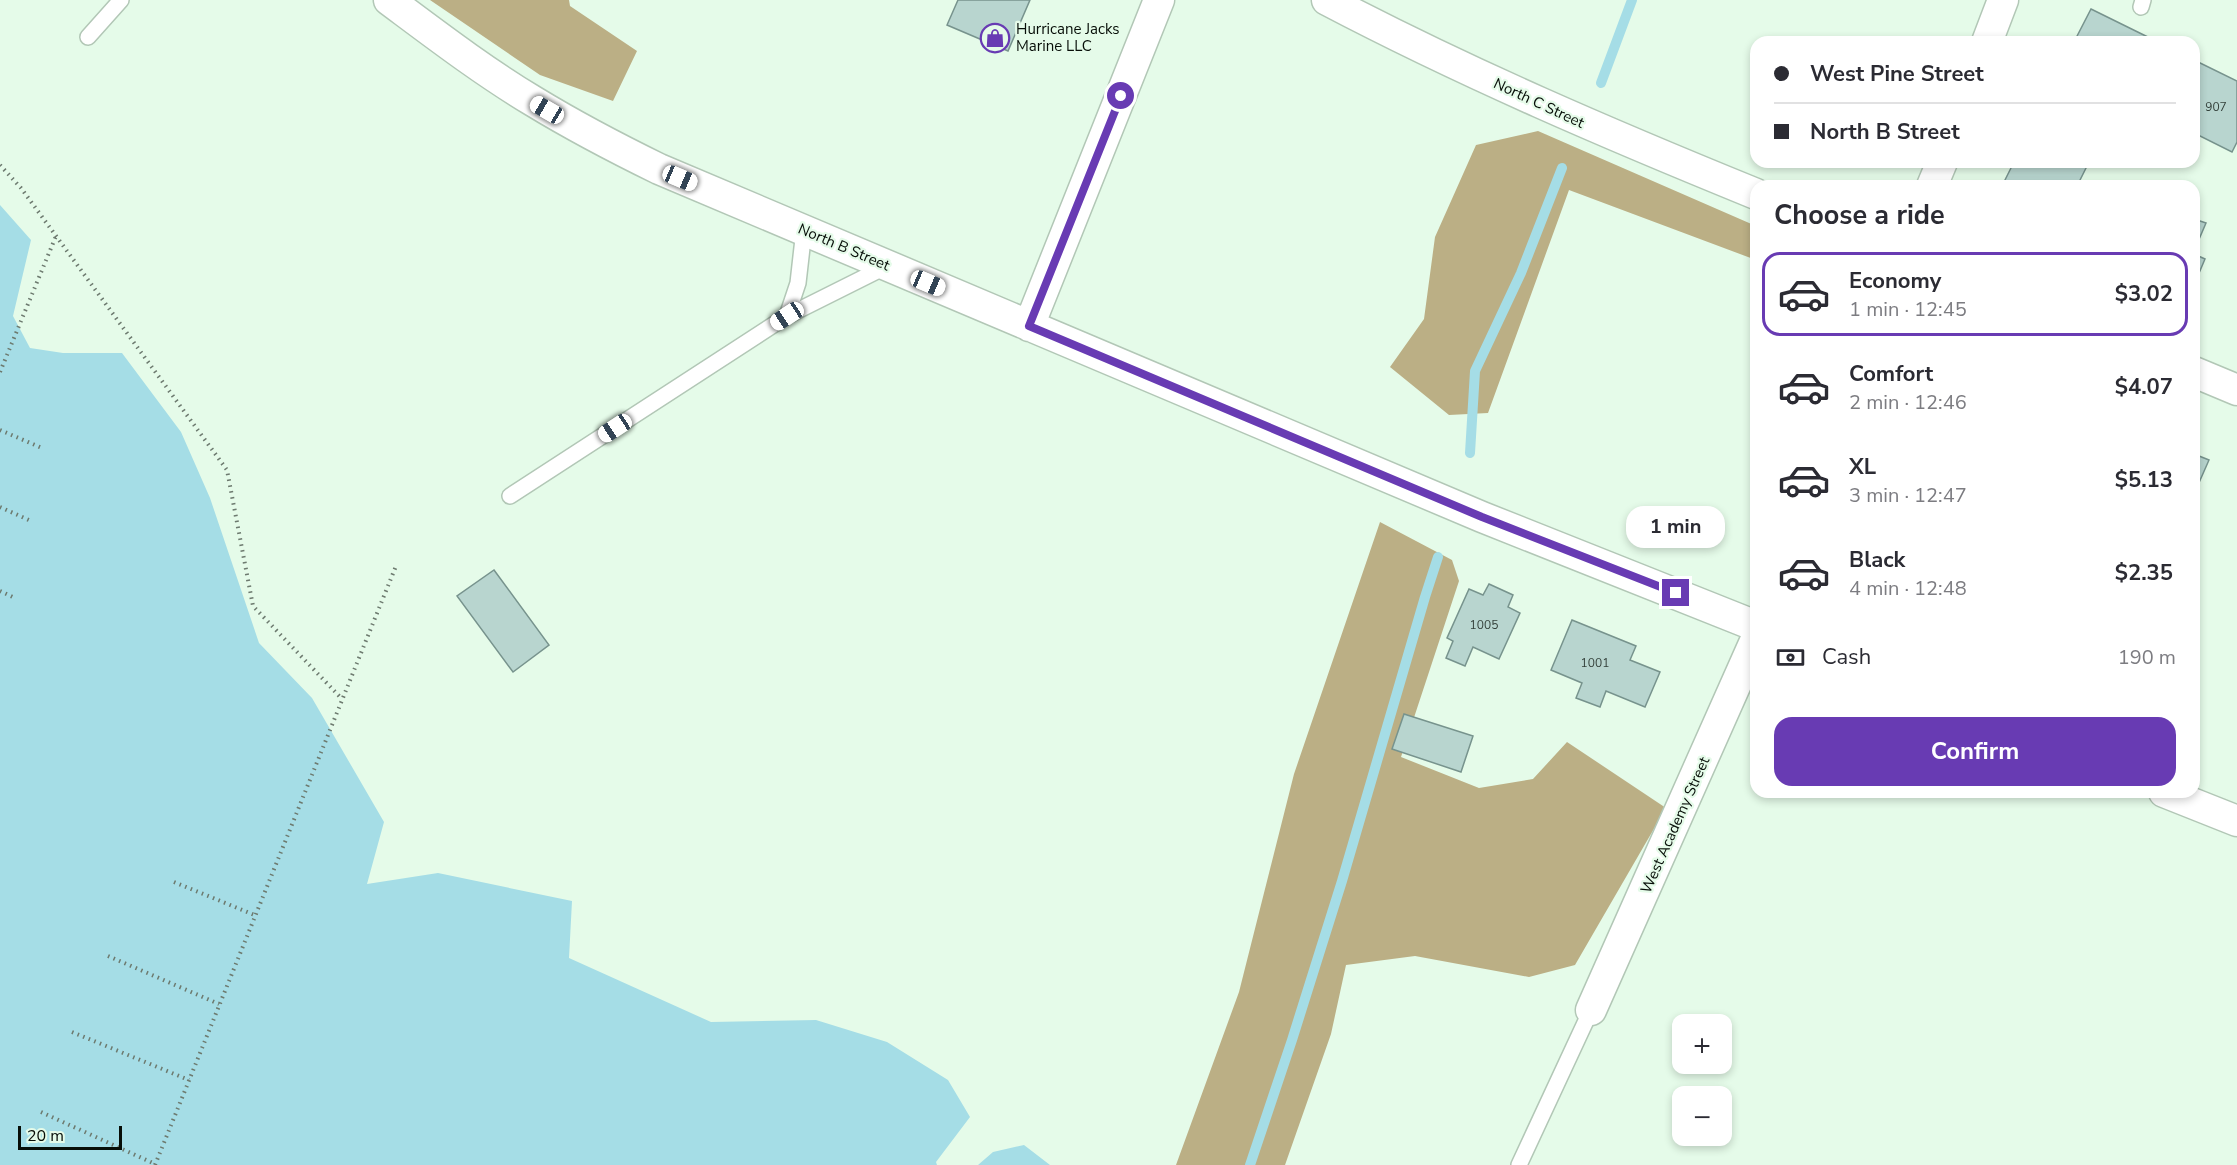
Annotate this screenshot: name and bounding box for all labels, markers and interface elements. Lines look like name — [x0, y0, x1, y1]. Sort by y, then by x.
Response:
place label: Hurricane Jacks Marine LLC — [1016, 19, 1120, 56]
shop icon: Hurricane Jacks Marine LLC — [979, 22, 1011, 54]
text: West Pine Street — [1810, 59, 1984, 89]
street label: North C Street — [1490, 73, 1588, 133]
route start — [1107, 82, 1134, 109]
car — [527, 93, 567, 127]
house number: 907 — [2205, 99, 2227, 115]
text: North B Street — [1810, 117, 1960, 147]
car — [660, 163, 700, 193]
text: Choose a ride — [1774, 197, 1945, 234]
street label: North B Street — [795, 219, 894, 276]
text: Economy — [1849, 266, 1941, 296]
icon: car — [1777, 267, 1831, 321]
car — [908, 268, 948, 298]
text: $3.02 — [2115, 279, 2173, 309]
text: 1 min · 12:45 — [1849, 296, 1967, 323]
car — [767, 299, 807, 333]
text: Comfort — [1849, 359, 1933, 389]
icon: car — [1777, 360, 1831, 414]
text: $4.07 — [2115, 372, 2173, 402]
text: 2 min · 12:46 — [1849, 389, 1967, 416]
car — [595, 411, 635, 445]
text: XL — [1849, 452, 1876, 482]
icon: car — [1777, 453, 1831, 507]
text: $5.13 — [2115, 465, 2173, 495]
text: 3 min · 12:47 — [1849, 482, 1967, 509]
callout: 1 min — [1626, 506, 1726, 548]
text: 1 min — [1650, 513, 1701, 540]
text: Black — [1849, 545, 1905, 575]
icon: car — [1777, 546, 1831, 600]
text: $2.35 — [2115, 558, 2173, 588]
text: 4 min · 12:48 — [1849, 575, 1967, 602]
route end — [1662, 579, 1689, 606]
house number: 1005 — [1470, 617, 1498, 633]
icon: cash — [1774, 641, 1807, 674]
text: Cash — [1822, 642, 1871, 672]
text: 190 m — [2118, 644, 2176, 671]
house number: 1001 — [1581, 655, 1609, 671]
button: Confirm — [1774, 717, 2176, 786]
street label: West Academy Street — [1636, 753, 1714, 896]
map controls — [1672, 1014, 1732, 1146]
button: + — [1672, 1014, 1732, 1074]
button: − — [1672, 1086, 1732, 1146]
scale bar — [18, 1123, 122, 1150]
text: 20 m — [27, 1125, 64, 1147]

